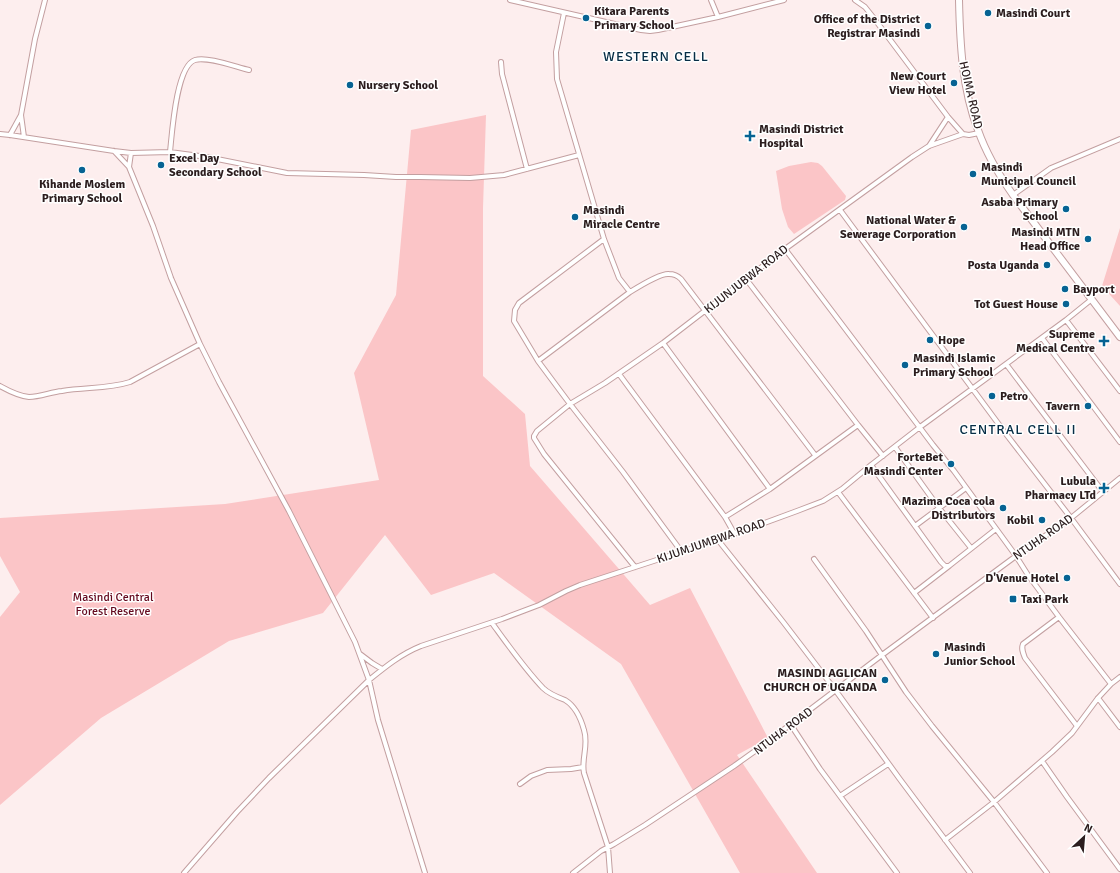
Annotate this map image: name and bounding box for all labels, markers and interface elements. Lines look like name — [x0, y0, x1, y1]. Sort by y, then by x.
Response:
place label: Kitara Parents Primary School — [594, 4, 675, 33]
place label: Masindi Court — [996, 6, 1071, 21]
marker: Masindi Court — [983, 8, 993, 18]
place label: Office of the District Registrar Masindi — [814, 12, 920, 41]
marker: Kitara Parents Primary School — [581, 13, 591, 23]
marker: Office of the District Registrar Masindi — [923, 21, 933, 31]
district label: WESTERN CELL — [603, 48, 709, 65]
street label: HOIMA ROAD — [955, 60, 986, 131]
place label: New Court View Hotel — [889, 69, 947, 98]
place label: Nursery School — [358, 78, 438, 93]
marker: New Court View Hotel — [949, 78, 959, 88]
marker: Nursery School — [345, 80, 355, 90]
place label: Masindi District Hospital — [759, 122, 844, 151]
marker: Masindi District Hospital — [744, 130, 756, 142]
place label: Excel Day Secondary School — [169, 151, 262, 180]
marker: Excel Day Secondary School — [156, 160, 166, 170]
place label: Masindi Municipal Council — [981, 160, 1076, 189]
marker: Kihande Moslem Primary School — [77, 165, 87, 175]
marker: Masindi Municipal Council — [968, 169, 978, 179]
place label: Kihande Moslem Primary School — [39, 177, 125, 206]
place label: Asaba Primary School — [981, 195, 1058, 224]
place label: Masindi Miracle Centre — [583, 203, 660, 232]
marker: Asaba Primary School — [1061, 204, 1071, 214]
marker: Masindi Miracle Centre — [570, 212, 580, 222]
place label: National Water & Sewerage Corporation — [840, 213, 956, 242]
marker: National Water & Sewerage Corporation — [959, 222, 969, 232]
place label: Masindi MTN Head Office — [1011, 225, 1080, 254]
marker: Masindi MTN Head Office — [1083, 234, 1093, 244]
street label: KIJUNJUBWA ROAD — [701, 242, 792, 317]
place label: Posta Uganda — [967, 258, 1039, 273]
marker: Posta Uganda — [1042, 260, 1052, 270]
place label: Bayport — [1073, 282, 1115, 297]
marker: Bayport — [1060, 284, 1070, 294]
place label: Tot Guest House — [974, 297, 1058, 312]
marker: Tot Guest House — [1061, 299, 1071, 309]
place label: Supreme Medical Centre — [1016, 327, 1095, 356]
place label: Hope — [938, 333, 965, 348]
marker: Hope — [925, 335, 935, 345]
marker: Supreme Medical Centre — [1098, 335, 1110, 347]
place label: Masindi Islamic Primary School — [913, 351, 996, 380]
marker: Masindi Islamic Primary School — [900, 360, 910, 370]
place label: Petro — [1000, 389, 1028, 404]
marker: Petro — [987, 391, 997, 401]
place label: Tavern — [1046, 399, 1080, 414]
marker: Tavern — [1083, 401, 1093, 411]
district label: CENTRAL CELL II — [960, 421, 1077, 438]
place label: ForteBet Masindi Center — [864, 450, 943, 479]
marker: ForteBet Masindi Center — [946, 459, 956, 469]
place label: Lubula Pharmacy LTd — [1025, 474, 1097, 503]
marker: Lubula Pharmacy LTd — [1099, 483, 1109, 493]
place label: Mazima Coca cola Distributors — [902, 494, 996, 523]
marker: Mazima Coca cola Distributors — [998, 503, 1008, 513]
street label: NTUHA ROAD — [1010, 511, 1076, 564]
place label: Kobil — [1007, 513, 1034, 528]
marker: Kobil — [1037, 515, 1047, 525]
street label: KIJUMJUMBWA ROAD — [655, 516, 768, 567]
place label: D'Venue Hotel — [985, 571, 1059, 586]
marker: D'Venue Hotel — [1062, 573, 1072, 583]
park label: Masindi Central Forest Reserve — [73, 590, 154, 619]
place label: Taxi Park — [1021, 592, 1069, 607]
marker: Taxi Park — [1008, 594, 1018, 604]
place label: Masindi Junior School — [944, 640, 1015, 669]
marker: Masindi Junior School — [931, 649, 941, 659]
place label: MASINDI AGLICAN CHURCH OF UGANDA — [763, 666, 877, 695]
marker: MASINDI AGLICAN CHURCH OF UGANDA — [880, 675, 890, 685]
street label: NTUHA ROAD — [751, 704, 816, 758]
north arrow — [1064, 817, 1104, 857]
text: N — [1082, 821, 1094, 836]

